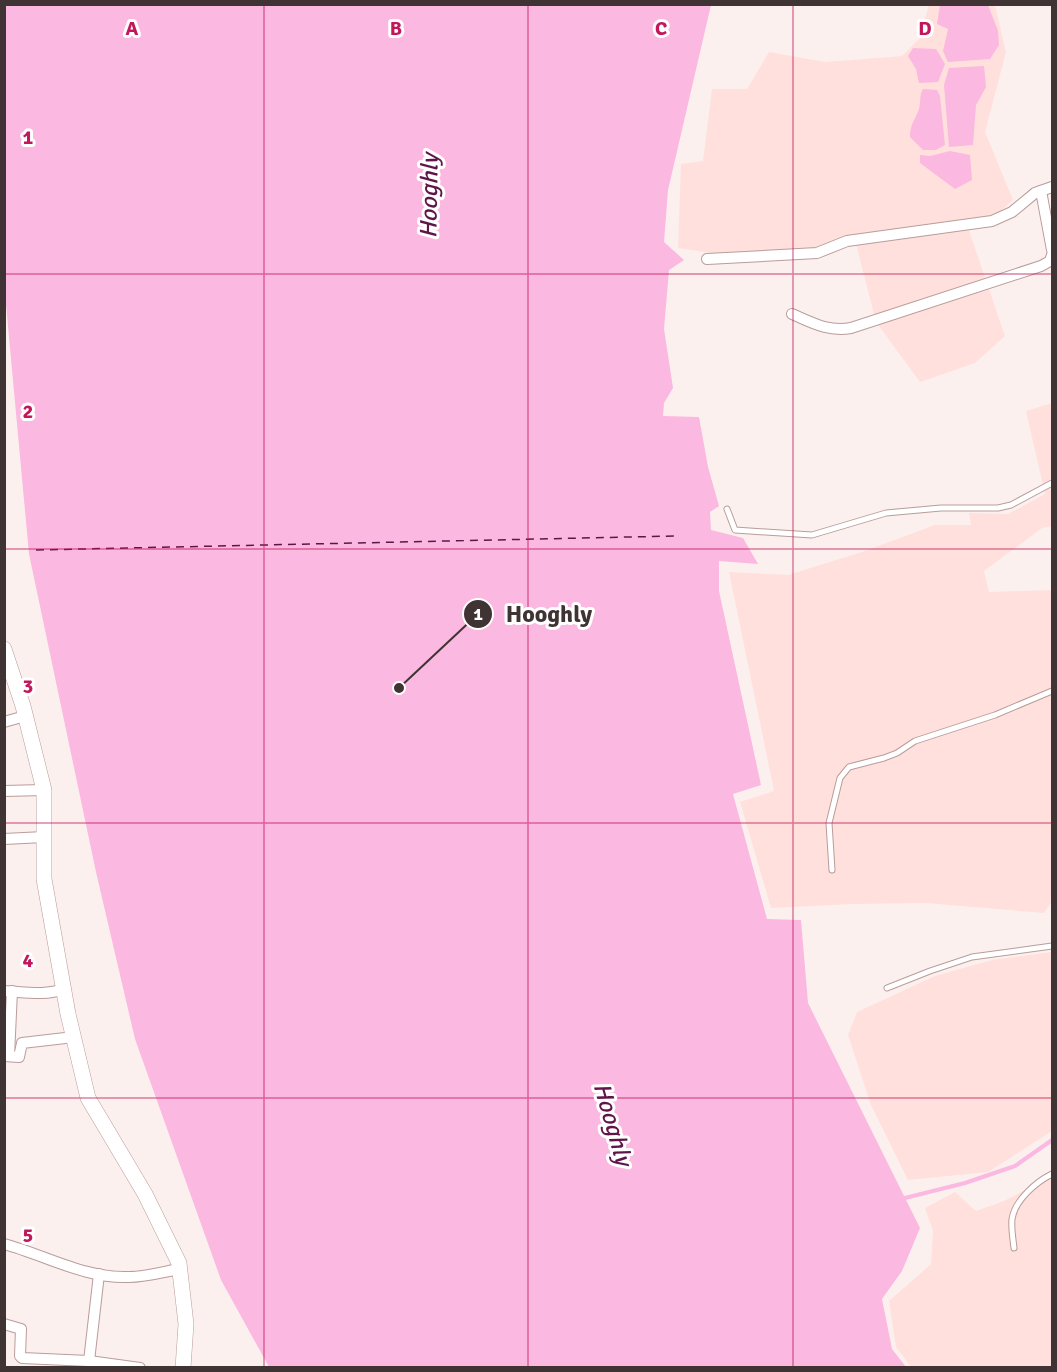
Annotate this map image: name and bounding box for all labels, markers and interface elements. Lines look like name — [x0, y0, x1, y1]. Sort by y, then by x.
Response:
text: A — [126, 16, 139, 41]
text: B — [390, 16, 402, 41]
text: C — [655, 16, 667, 41]
text: D — [918, 16, 932, 41]
text: 1 — [23, 125, 34, 150]
water label: Hooghly — [413, 151, 445, 239]
text: 2 — [23, 399, 33, 424]
callout: Hooghly — [463, 593, 604, 635]
text: Hooghly — [506, 599, 592, 629]
text: 1 — [473, 603, 483, 625]
text: 3 — [23, 674, 33, 699]
text: 4 — [23, 948, 34, 973]
water label: Hooghly — [587, 1079, 640, 1172]
text: 5 — [23, 1223, 33, 1248]

